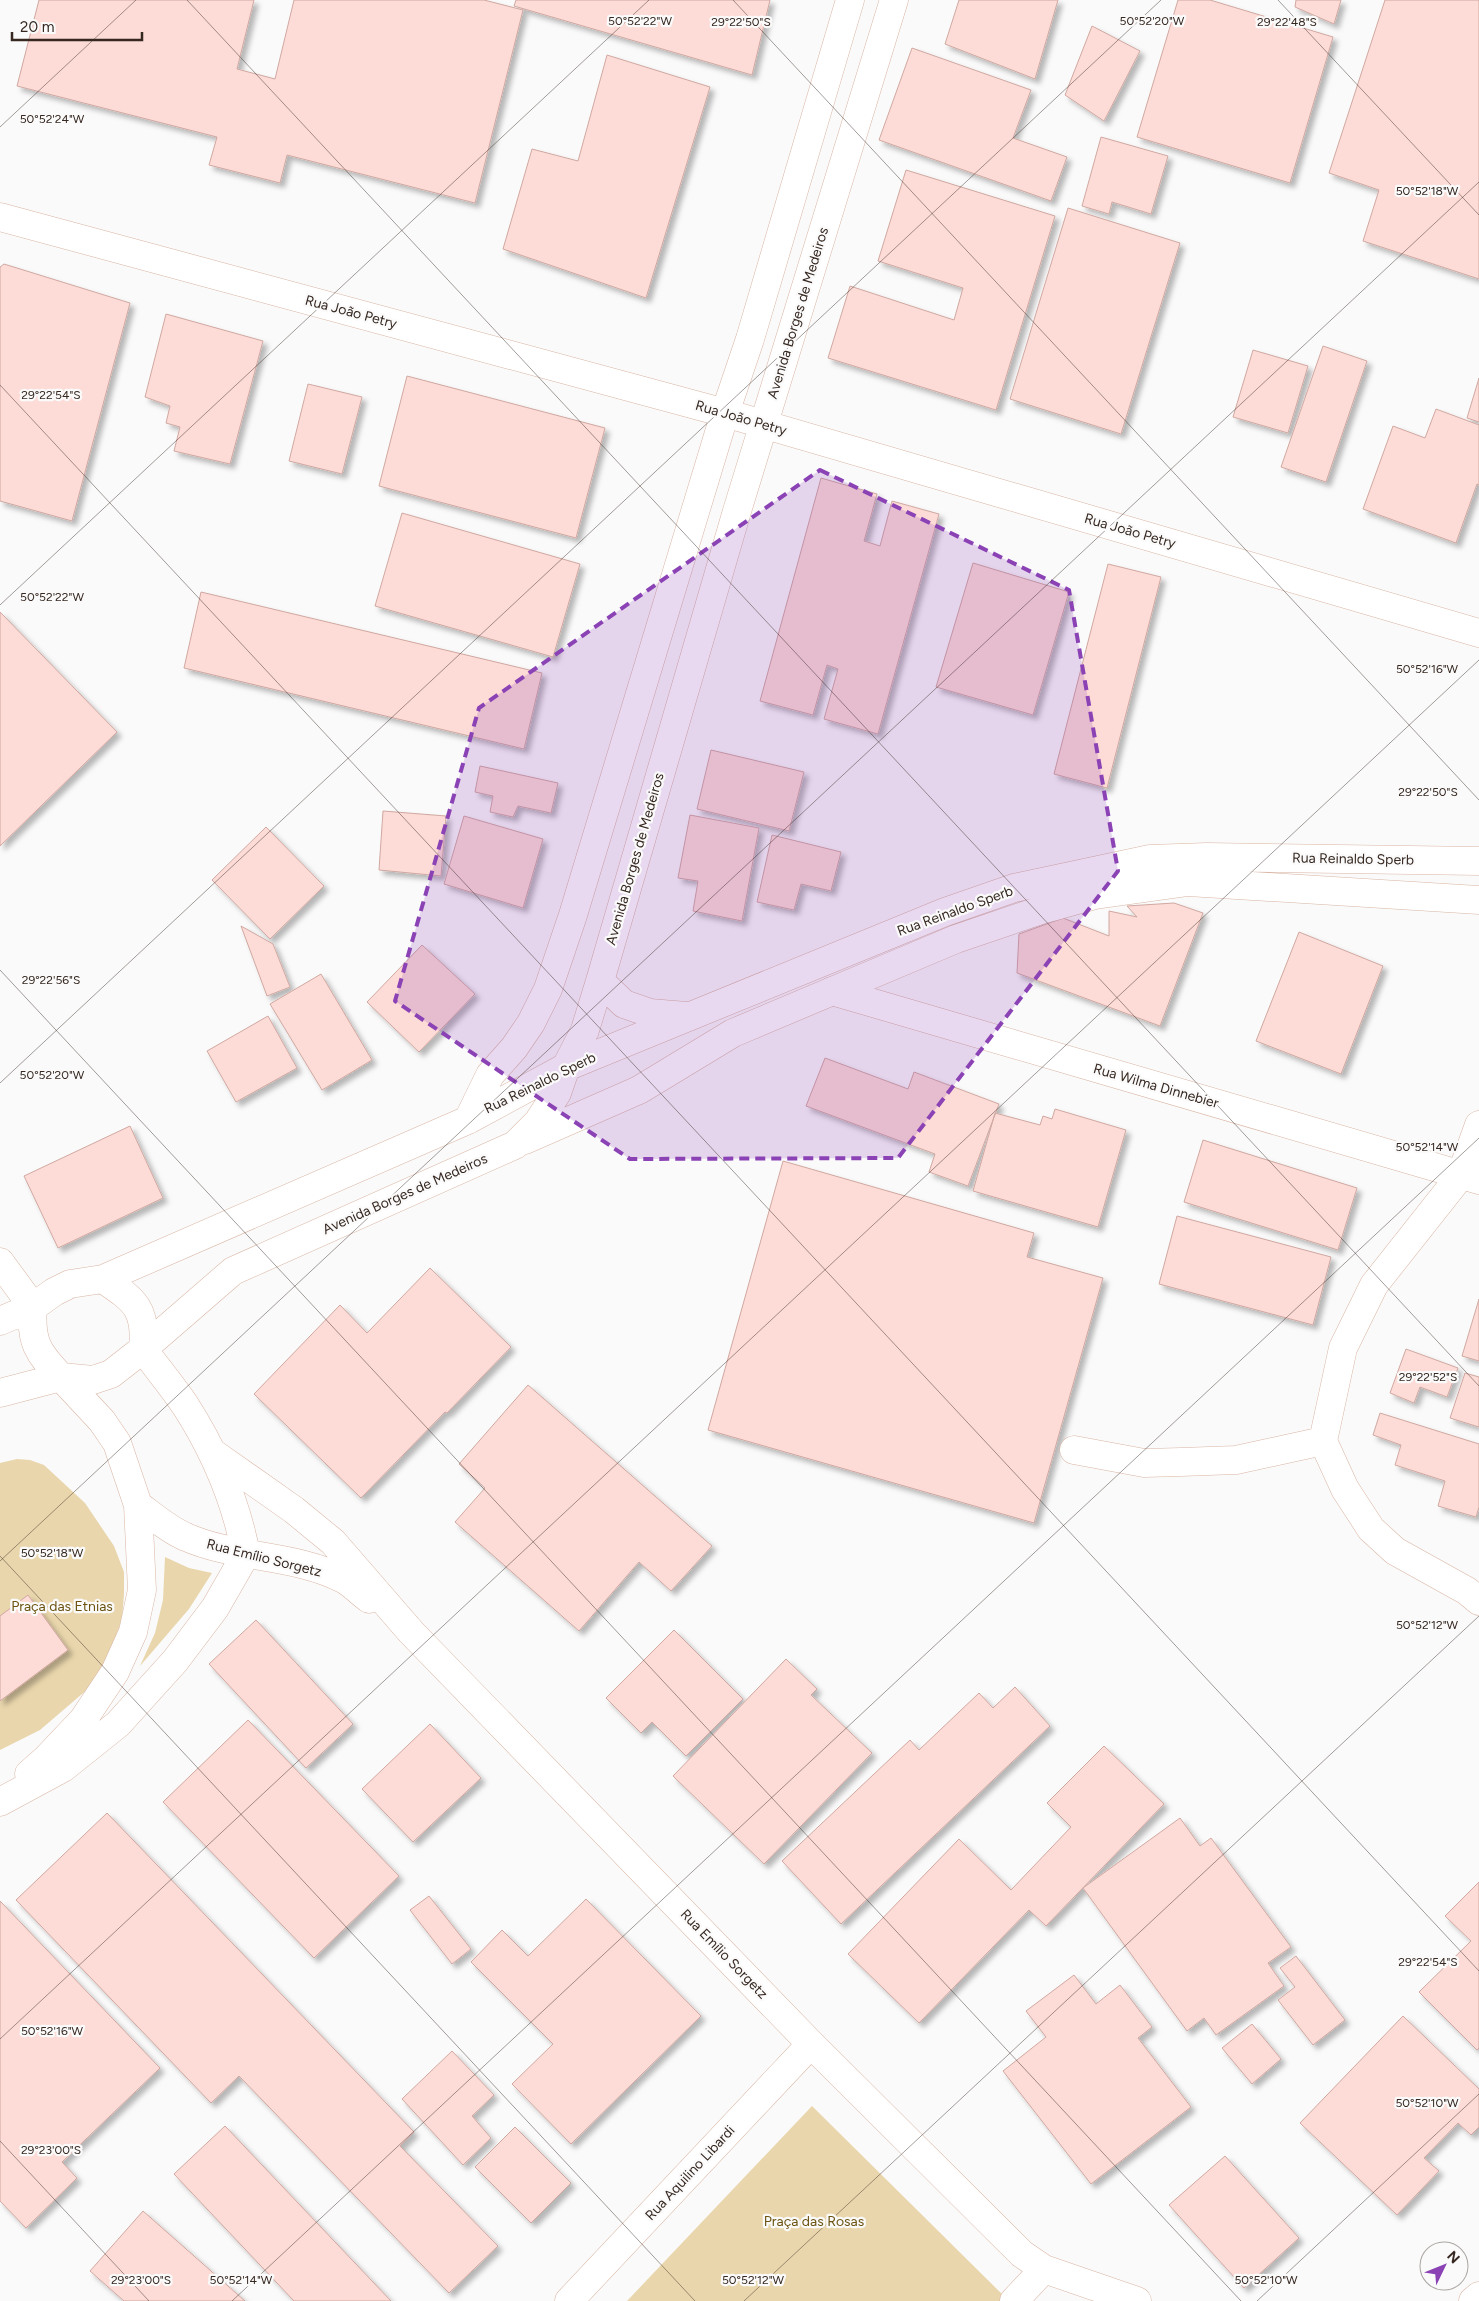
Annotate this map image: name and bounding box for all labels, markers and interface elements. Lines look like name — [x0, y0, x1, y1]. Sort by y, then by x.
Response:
scale bar — [12, 10, 142, 42]
text: 50°52'22"W — [608, 14, 672, 28]
text: 50°52'20"W — [1120, 14, 1185, 28]
text: 29°22'50"S — [711, 15, 771, 29]
text: 29°22'48"S — [1257, 15, 1317, 29]
text: 20 m — [20, 18, 54, 36]
text: 50°52'24"W — [20, 112, 85, 126]
text: 50°52'18"W — [1396, 184, 1459, 198]
street label: Avenida Borges de Medeiros — [764, 225, 832, 401]
street label: Rua João Petry — [303, 292, 399, 333]
text: 29°22'54"S — [21, 388, 81, 402]
street label: Rua João Petry — [693, 397, 789, 439]
street label: Rua João Petry — [1082, 510, 1178, 552]
text: 50°52'22"W — [20, 590, 84, 604]
text: 50°52'16"W — [1396, 662, 1459, 676]
street label: Avenida Borges de Medeiros — [602, 771, 668, 947]
text: 29°22'50"S — [1398, 785, 1458, 799]
street label: Rua Reinaldo Sperb — [1292, 849, 1414, 869]
street label: Rua Reinaldo Sperb — [895, 882, 1015, 940]
text: 29°22'56"S — [22, 973, 80, 987]
street label: Rua Reinaldo Sperb — [481, 1049, 599, 1117]
street label: Rua Wilma Dinnebier — [1091, 1060, 1221, 1112]
text: 50°52'20"W — [20, 1068, 85, 1082]
text: 50°52'14"W — [1396, 1140, 1459, 1154]
street label: Avenida Borges de Medeiros — [320, 1150, 490, 1238]
text: 29°22'52"S — [1399, 1370, 1457, 1384]
street label: Rua Emílio Sorgetz — [205, 1535, 323, 1581]
text: 50°52'18"W — [21, 1546, 84, 1560]
park label: Praça das Etnias — [11, 1598, 113, 1615]
text: 50°52'12"W — [1396, 1618, 1459, 1632]
street label: Rua Emílio Sorgetz — [677, 1906, 771, 2002]
text: 29°22'54"S — [1398, 1955, 1458, 1969]
text: 50°52'16"W — [21, 2024, 84, 2038]
text: 50°52'10"W — [1395, 2096, 1459, 2110]
street label: Rua Aquilino Libardi — [642, 2122, 738, 2224]
text: 29°23'00"S — [21, 2143, 81, 2157]
park label: Praça das Rosas — [764, 2213, 864, 2230]
north arrow — [1419, 2241, 1469, 2291]
text: N — [1443, 2248, 1463, 2267]
text: 29°23'00"S — [111, 2273, 171, 2287]
text: 50°52'14"W — [210, 2273, 273, 2287]
text: 50°52'12"W — [722, 2273, 785, 2287]
text: 50°52'10"W — [1234, 2273, 1298, 2287]

